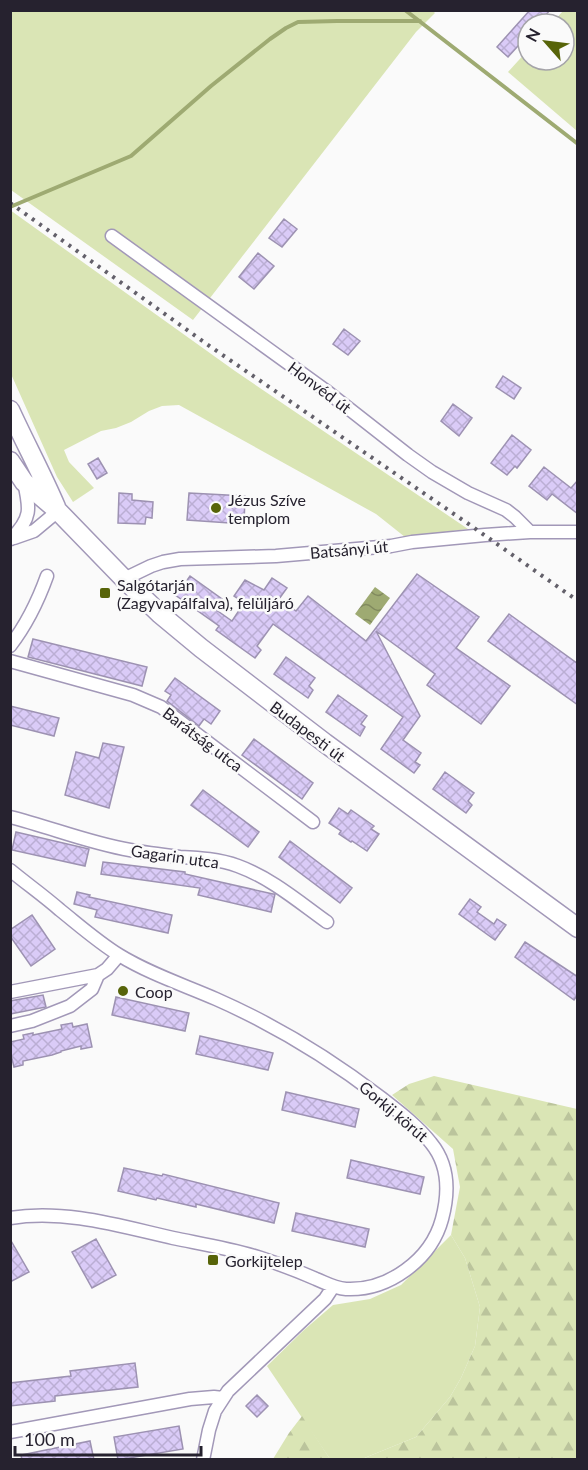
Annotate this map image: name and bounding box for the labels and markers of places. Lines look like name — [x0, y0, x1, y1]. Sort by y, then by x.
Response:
place label: Jézus Szíve templom — [228, 490, 306, 527]
marker: Jézus Szíve templom — [209, 501, 223, 515]
place label: Salgótarján (Zagyvapálfalva), felüljáró — [117, 575, 294, 612]
marker: Salgótarján (Zagyvapálfalva), felüljáró — [98, 586, 112, 600]
place label: Coop — [135, 982, 173, 1001]
marker: Coop — [116, 984, 130, 998]
place label: Gorkijtelep — [225, 1251, 303, 1270]
marker: Gorkijtelep — [206, 1253, 220, 1267]

